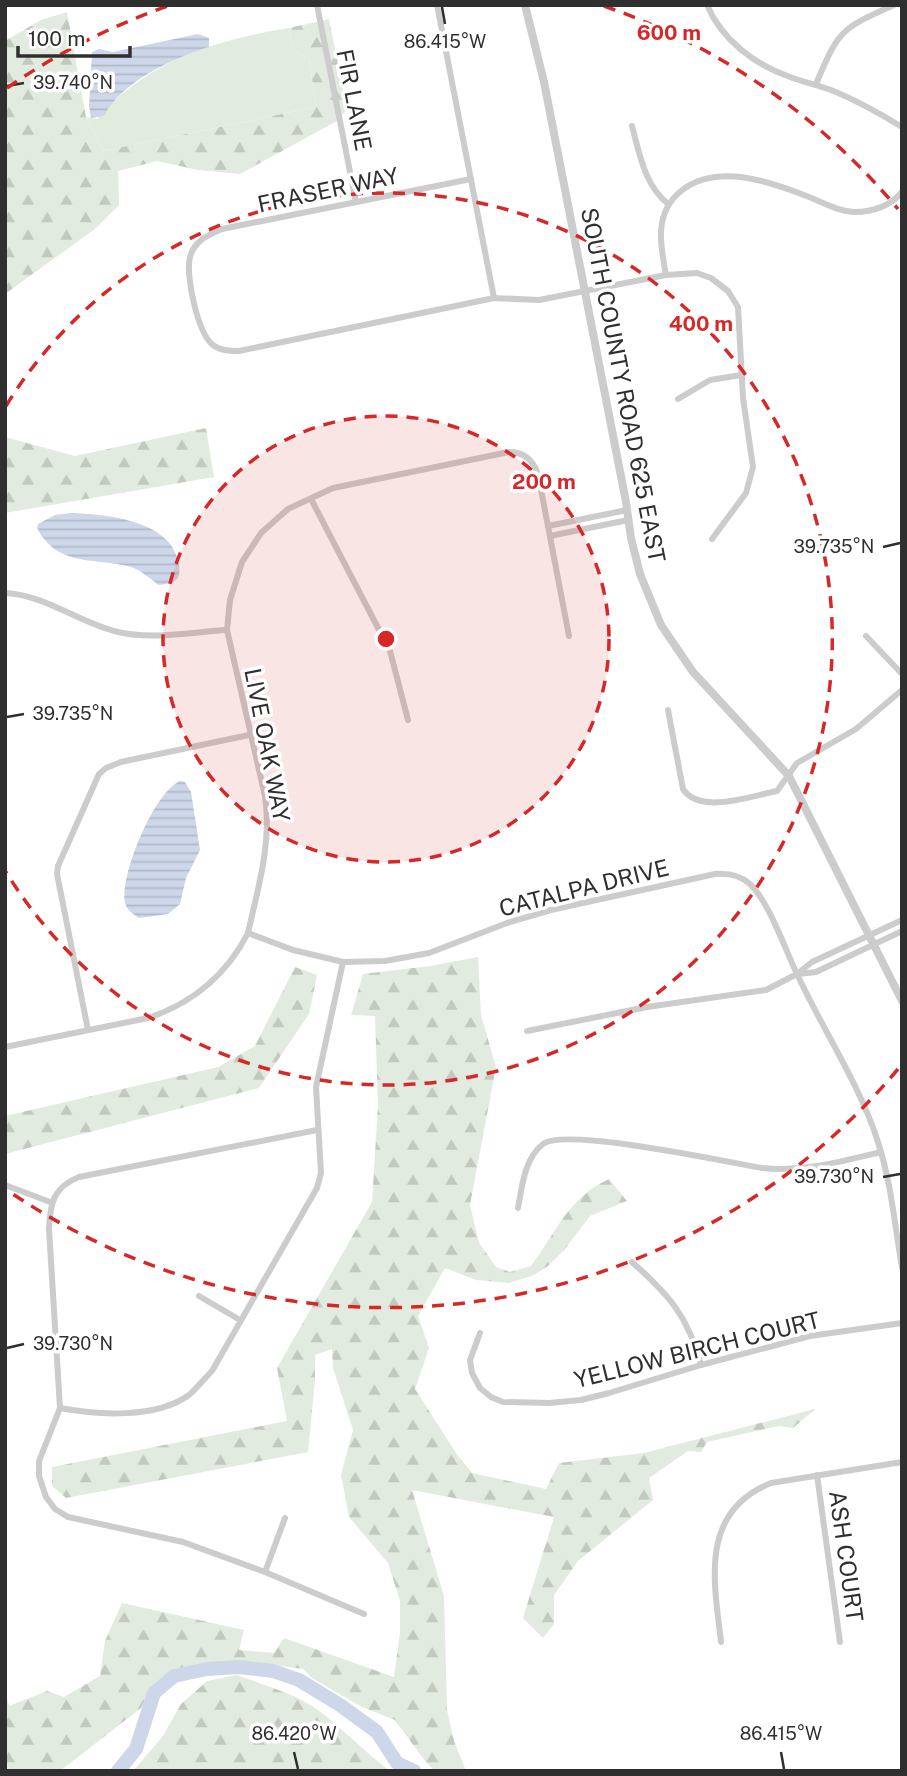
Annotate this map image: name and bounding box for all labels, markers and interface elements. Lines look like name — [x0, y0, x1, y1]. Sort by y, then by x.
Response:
scale bar — [18, 14, 130, 58]
text: 600 m — [637, 20, 701, 45]
text: 100 m — [28, 26, 85, 51]
text: 86.415°W — [404, 31, 486, 52]
street label: FIR LANE — [331, 47, 378, 153]
text: 39.740°N — [33, 72, 113, 93]
street label: FRASER WAY — [255, 161, 401, 218]
street label: SOUTH COUNTY ROAD 625 EAST — [576, 205, 671, 565]
text: 400 m — [669, 311, 733, 336]
text: 200 m — [512, 469, 576, 494]
text: 39.735°N — [794, 536, 874, 557]
centre of rings — [374, 627, 398, 651]
street label: LIVE OAK WAY — [239, 666, 296, 824]
text: 39.735°N — [33, 703, 113, 724]
street label: CATALPA DRIVE — [496, 853, 672, 922]
text: 39.730°N — [794, 1166, 874, 1187]
street label: YELLOW BIRCH COURT — [571, 1306, 823, 1393]
text: 39.730°N — [33, 1333, 113, 1354]
street label: ASH COURT — [824, 1489, 869, 1624]
text: 86.420°W — [251, 1723, 337, 1744]
text: 86.415°W — [740, 1723, 822, 1744]

